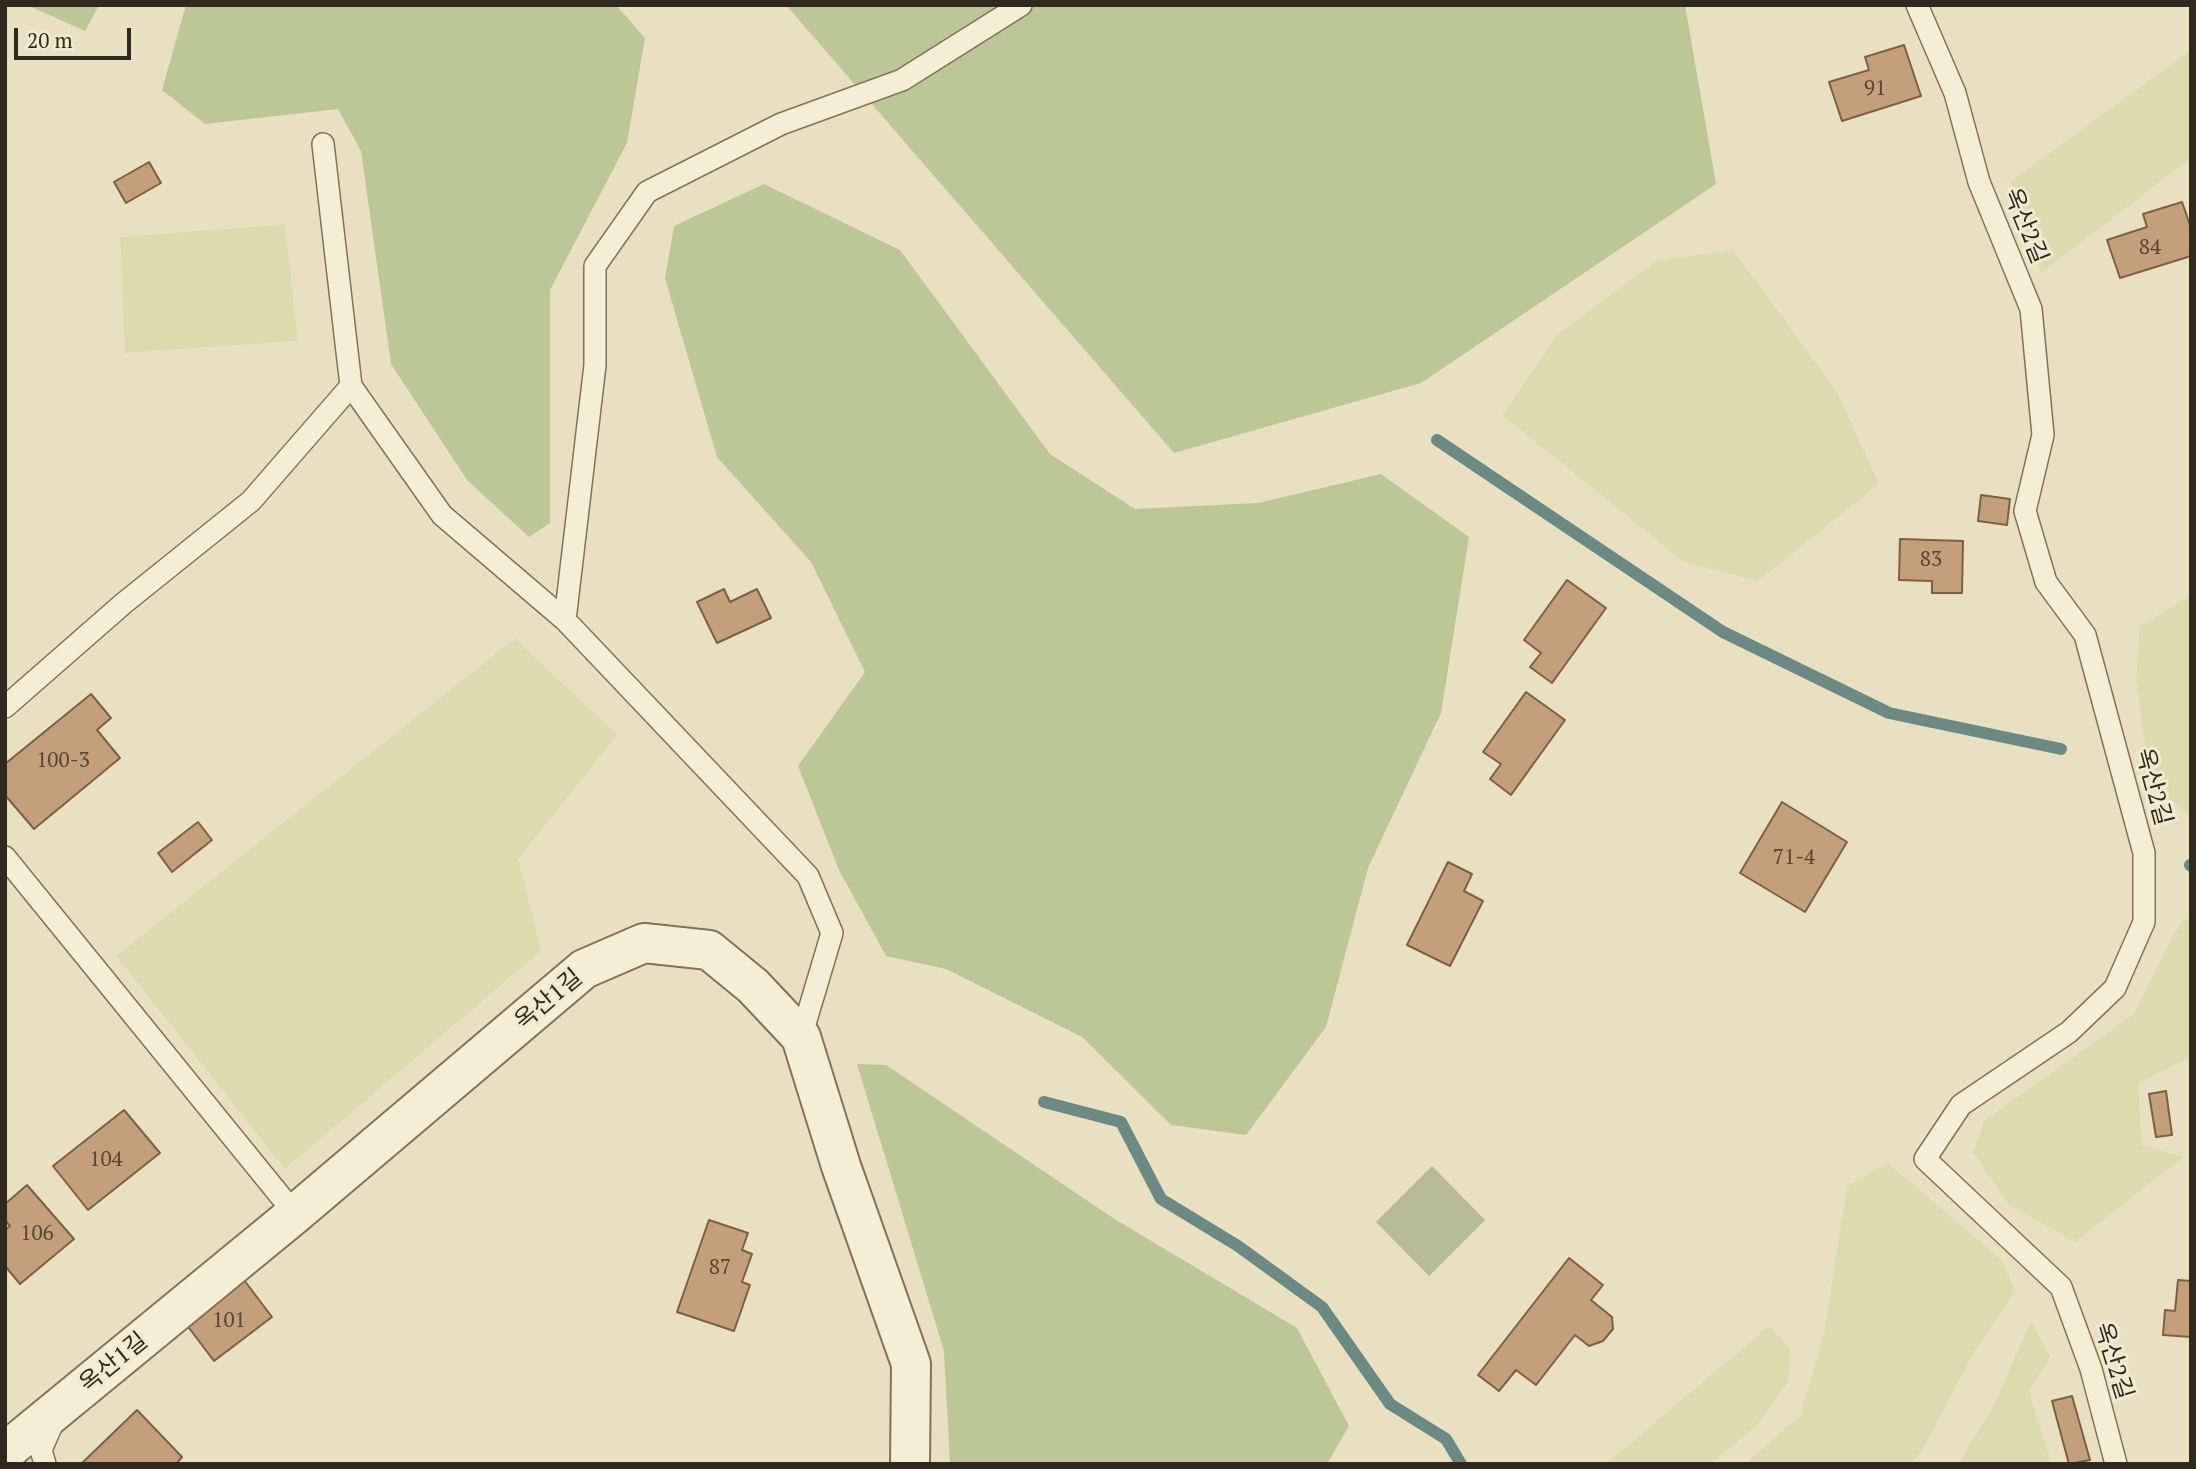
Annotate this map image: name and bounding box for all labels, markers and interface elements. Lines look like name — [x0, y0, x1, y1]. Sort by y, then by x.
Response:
scale bar — [18, 14, 135, 58]
text: 20 m — [27, 26, 73, 54]
house number: 91 — [1864, 76, 1886, 102]
street label: 옥산2길 — [1997, 184, 2053, 268]
house number: 84 — [2139, 235, 2161, 261]
house number: 83 — [1920, 547, 1942, 573]
street label: 옥산2길 — [2129, 745, 2177, 829]
house number: 100-3 — [36, 748, 90, 774]
house number: 71-4 — [1773, 845, 1815, 871]
street label: 옥산1길 — [509, 964, 589, 1036]
house number: 104 — [89, 1147, 123, 1173]
house number: 106 — [20, 1221, 54, 1247]
house number: 87 — [709, 1255, 731, 1281]
house number: 101 — [212, 1308, 246, 1334]
street label: 옥산2길 — [2088, 1319, 2138, 1403]
street label: 옥산1길 — [74, 1327, 154, 1399]

